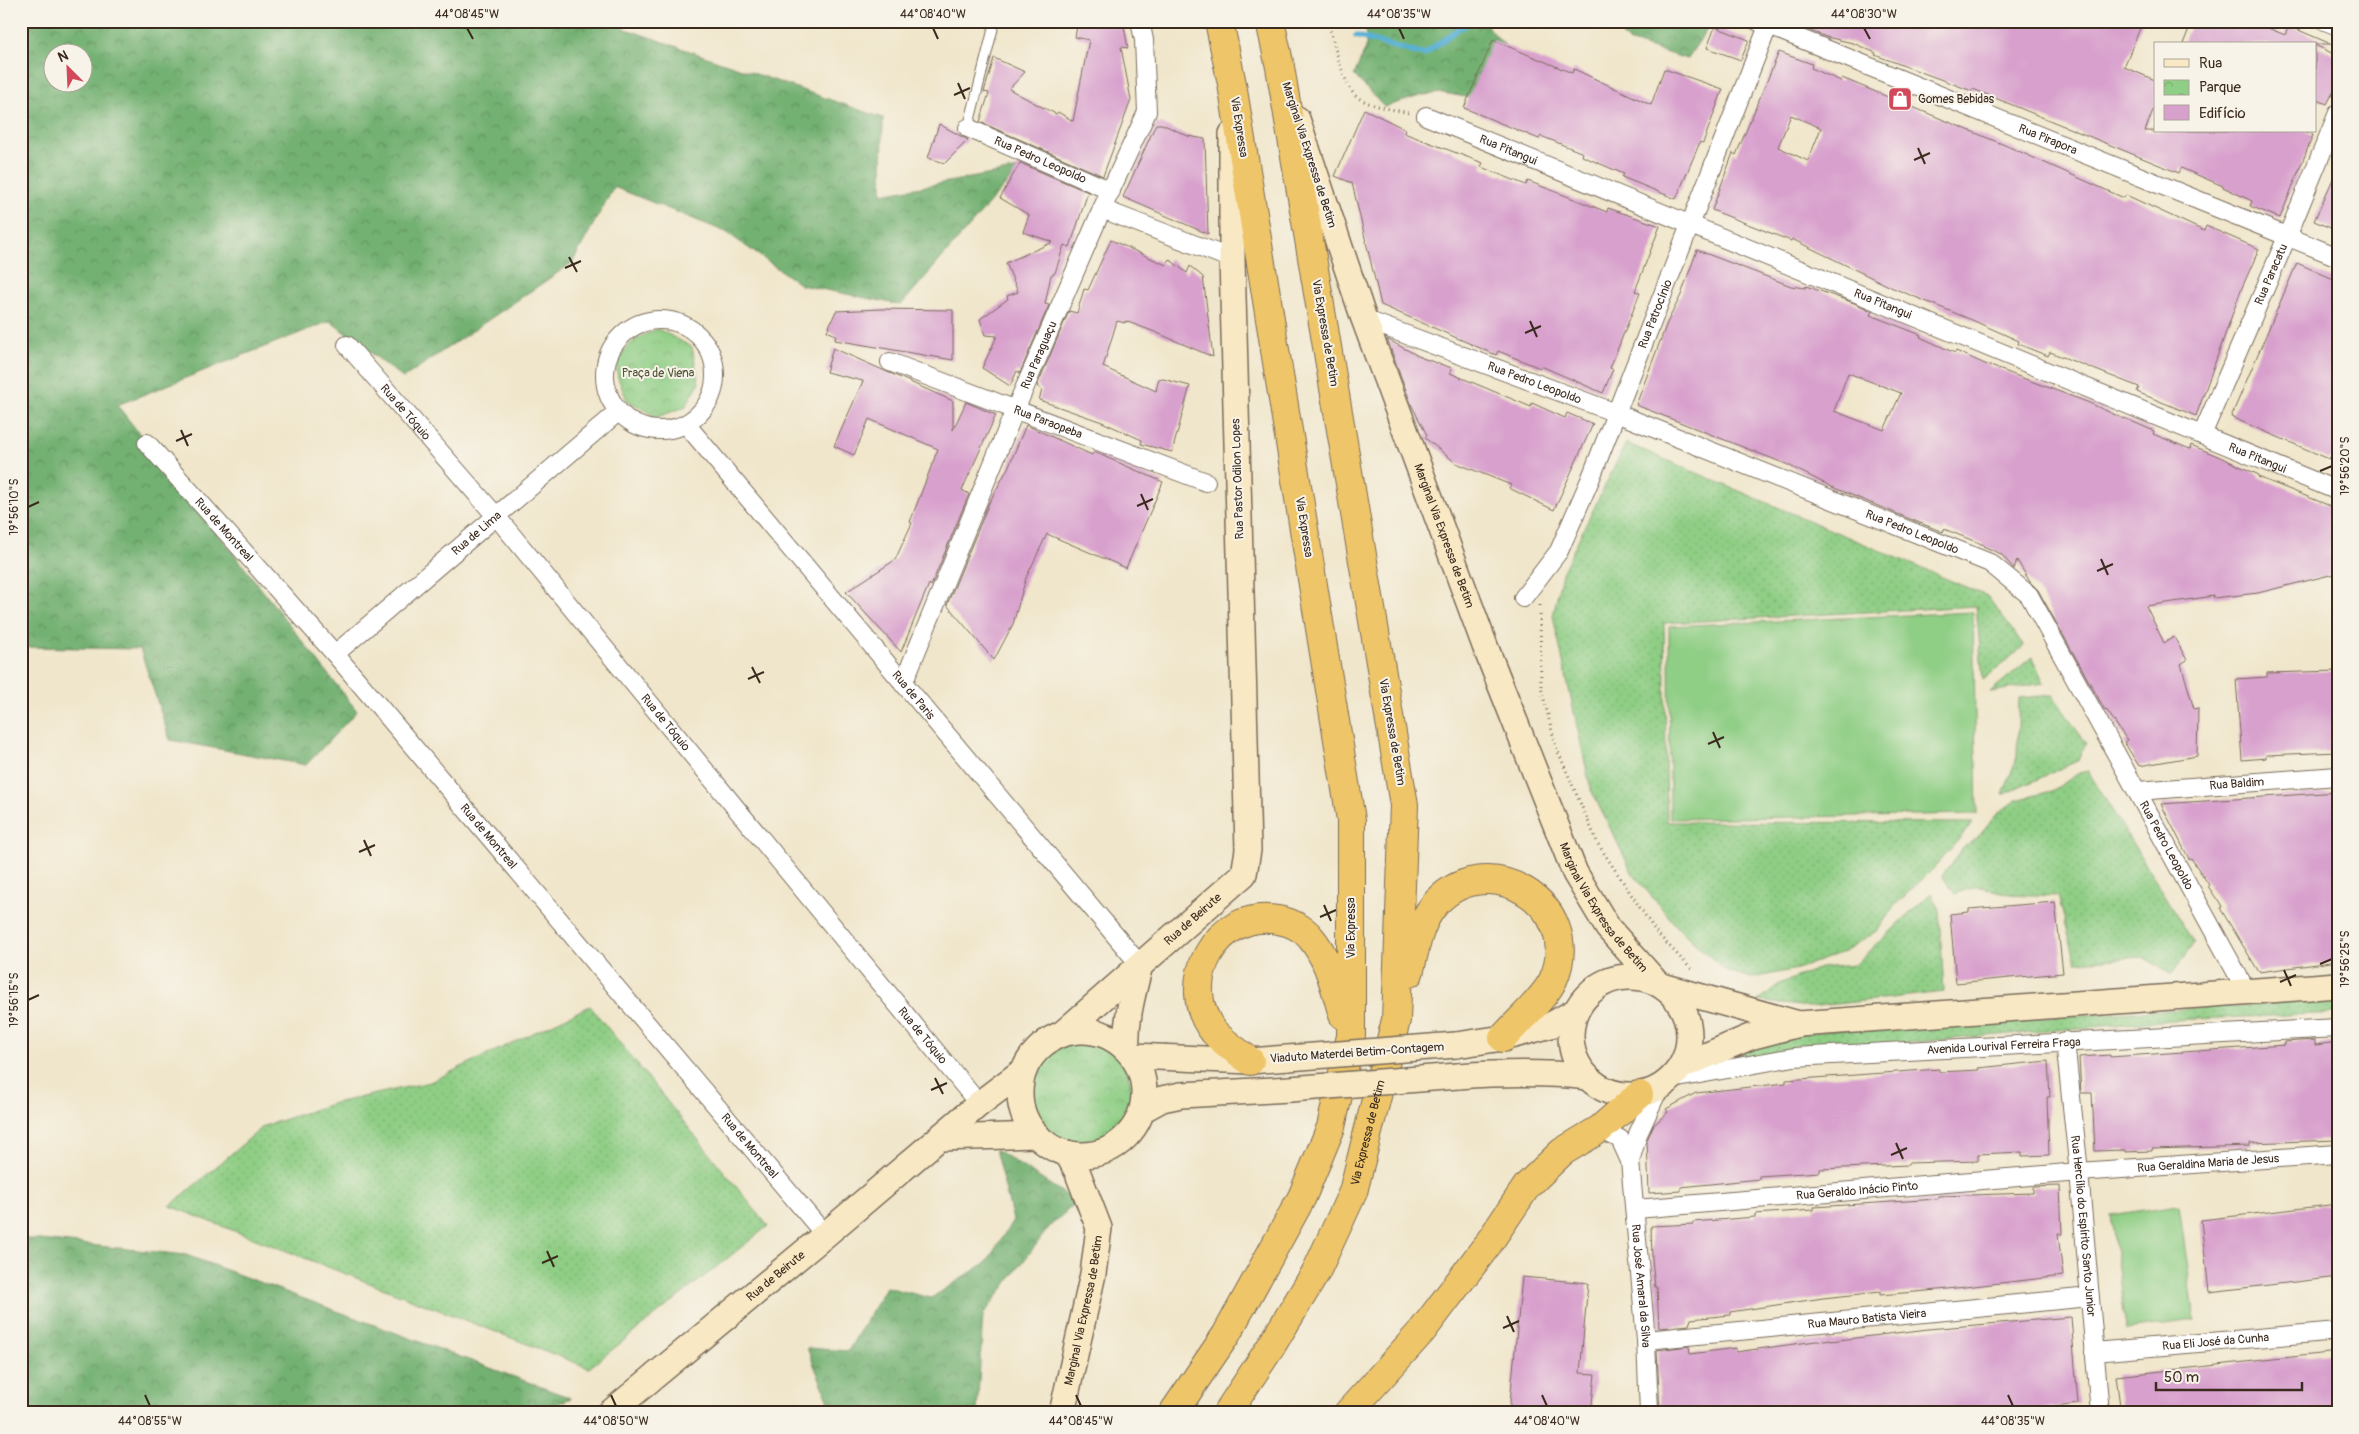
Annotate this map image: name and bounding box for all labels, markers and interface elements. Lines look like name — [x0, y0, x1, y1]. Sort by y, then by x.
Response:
text: 44°08'45"W — [435, 7, 499, 22]
text: 44°08'40"W — [900, 7, 966, 22]
text: 44°08'35"W — [1367, 7, 1431, 22]
text: 44°08'30"W — [1831, 7, 1897, 22]
north arrow — [42, 42, 92, 92]
legend — [2154, 42, 2316, 132]
text: N — [55, 47, 71, 66]
text: Rua — [2199, 54, 2222, 73]
text: Parque — [2199, 78, 2242, 97]
street label: Marginal Via Expressa de Betim — [1278, 80, 1340, 230]
shop icon: Gomes Bebidas — [1887, 86, 1913, 112]
place label: Gomes Bebidas — [1918, 92, 1995, 107]
street label: Via Expressa — [1227, 96, 1251, 159]
text: Edifício — [2199, 104, 2245, 123]
street label: Rua Pirapora — [2016, 121, 2080, 158]
street label: Rua Pitangui — [1477, 131, 1539, 168]
street label: Rua Pedro Leopoldo — [992, 133, 1089, 187]
street label: Rua Paracatu — [2251, 241, 2291, 307]
street label: Rua Patrocínio — [1635, 277, 1676, 351]
street label: Via Expressa de Betim — [1308, 278, 1342, 388]
street label: Rua Pitangui — [1852, 285, 1914, 322]
street label: Rua Paraguaçu — [1017, 319, 1060, 391]
street label: Rua Pedro Leopoldo — [1485, 358, 1584, 407]
park label: Praça de Viena — [622, 366, 695, 381]
street label: Rua de Tóquio — [377, 381, 434, 444]
street label: Rua Paraopeba — [1011, 402, 1085, 442]
street label: Rua Pastor Odilon Lopes — [1228, 418, 1248, 540]
text: 19°56'20"S — [2338, 437, 2353, 495]
street label: Rua Pitangui — [2226, 439, 2289, 476]
street label: Marginal Via Expressa de Betim — [1411, 461, 1478, 610]
text: 19°56'10"S — [7, 479, 22, 535]
street label: Rua de Montreal — [192, 495, 257, 565]
street label: Via Expressa — [1292, 496, 1316, 559]
street label: Rua Pedro Leopoldo — [1863, 506, 1961, 557]
street label: Rua de Lima — [448, 507, 505, 559]
street label: Rua de Paris — [889, 668, 939, 723]
street label: Via Expressa de Betim — [1375, 677, 1409, 787]
street label: Rua de Tóquio — [638, 691, 694, 754]
street label: Rua Baldim — [2209, 774, 2265, 793]
street label: Rua Pedro Leopoldo — [2136, 798, 2197, 893]
street label: Rua de Montreal — [457, 801, 521, 872]
street label: Marginal Via Expressa de Betim — [1556, 840, 1651, 975]
street label: Rua de Beirute — [1161, 890, 1225, 948]
street label: Via Expressa — [1344, 897, 1359, 959]
text: 19°56'25"S — [2338, 930, 2353, 988]
text: 19°56'15"S — [7, 972, 22, 1028]
street label: Rua de Tóquio — [895, 1004, 951, 1067]
street label: Avenida Lourival Ferreira Fraga — [1926, 1034, 2082, 1057]
street label: Viaduto Materdei Betim-Contagem — [1269, 1039, 1445, 1067]
street label: Via Expressa de Betim — [1347, 1078, 1388, 1187]
street label: Rua de Montreal — [718, 1110, 782, 1182]
street label: Rua Hercílio do Espírito Santo Junior — [2068, 1135, 2099, 1318]
street label: Rua Geraldina Maria de Jesus — [2137, 1151, 2280, 1175]
street label: Rua Geraldo Inácio Pinto — [1796, 1178, 1919, 1203]
street label: Rua José Amaral da Silva — [1628, 1224, 1654, 1348]
street label: Marginal Via Expressa de Betim — [1061, 1234, 1106, 1387]
street label: Rua de Beirute — [743, 1247, 808, 1305]
street label: Rua Mauro Batista Vieira — [1807, 1305, 1927, 1332]
street label: Rua Eli José da Cunha — [2161, 1329, 2270, 1354]
scale bar — [2156, 1359, 2303, 1391]
text: 50 m — [2164, 1368, 2199, 1387]
text: 44°08'55"W — [118, 1414, 182, 1429]
text: 44°08'50"W — [583, 1414, 649, 1429]
text: 44°08'45"W — [1049, 1414, 1113, 1429]
text: 44°08'40"W — [1514, 1414, 1580, 1429]
text: 44°08'35"W — [1981, 1414, 2045, 1429]

